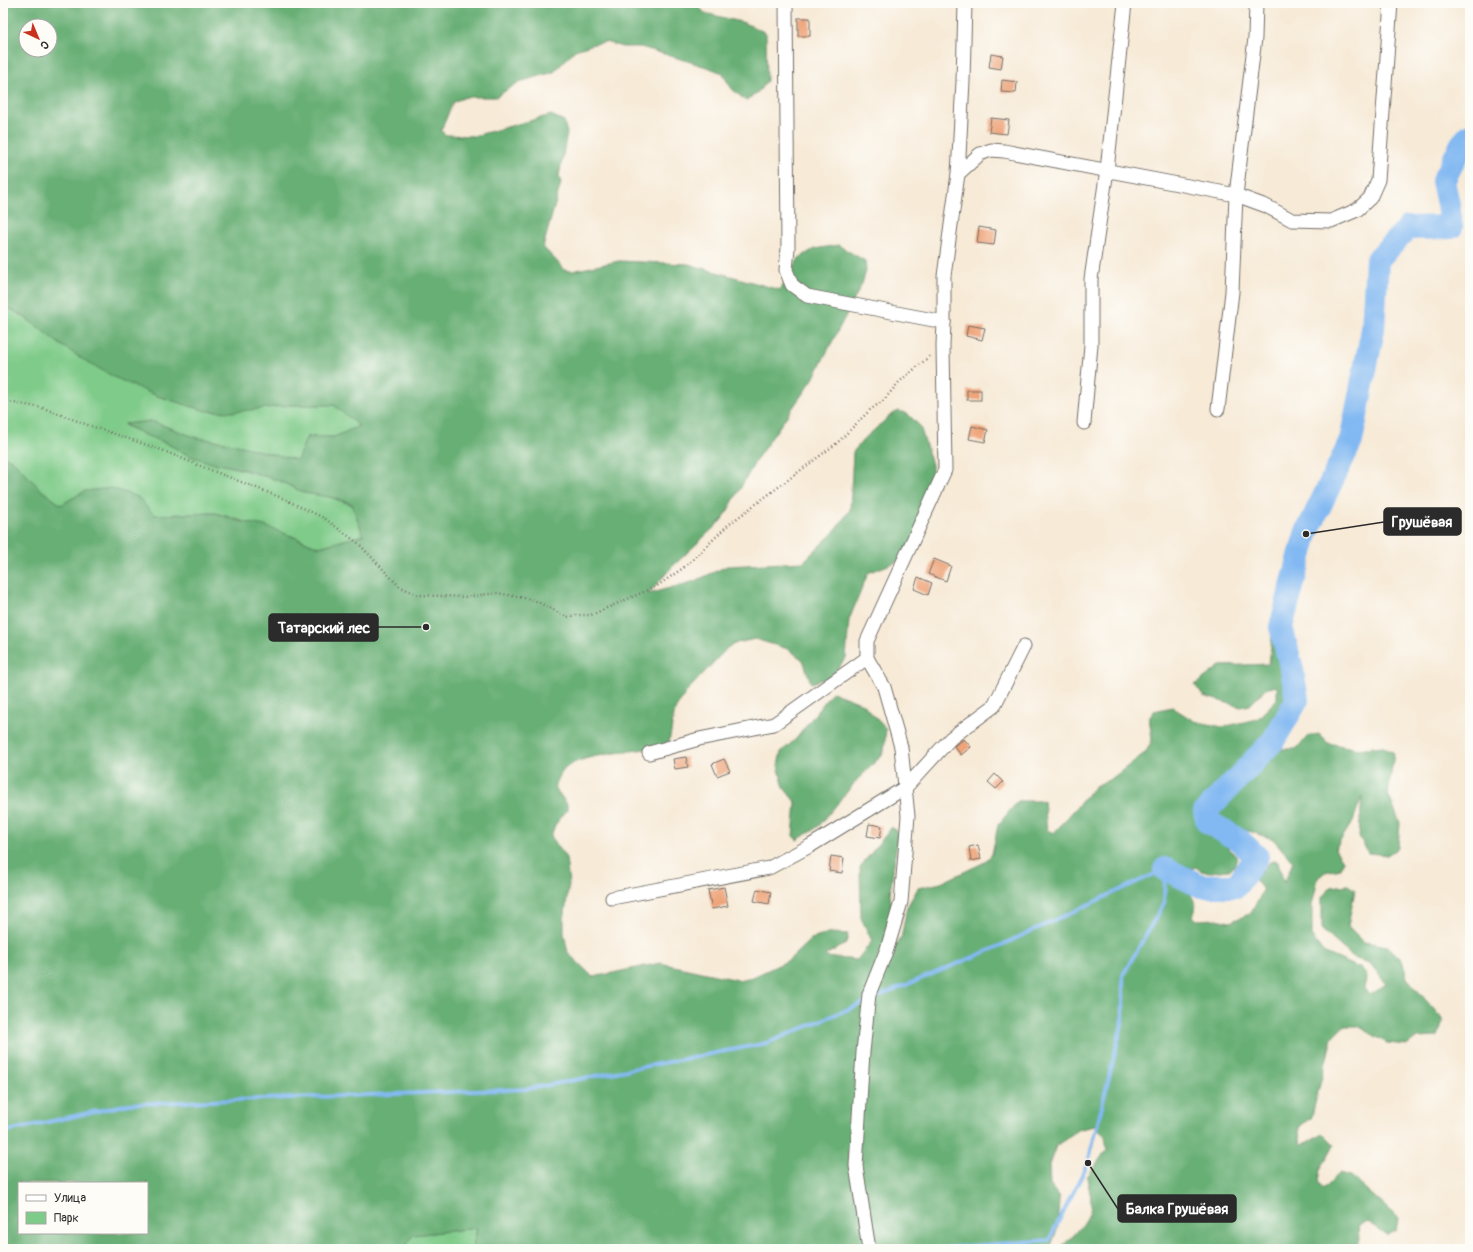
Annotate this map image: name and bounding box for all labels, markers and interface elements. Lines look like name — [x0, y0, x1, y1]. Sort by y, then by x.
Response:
north arrow — [18, 18, 58, 58]
text: С — [37, 38, 52, 52]
callout: Грушёвая — [1384, 508, 1461, 535]
text: Грушёвая — [1392, 513, 1452, 532]
callout: Татарский лес — [269, 614, 378, 641]
text: Татарский лес — [277, 619, 371, 638]
legend — [18, 1182, 148, 1234]
text: Улица — [54, 1191, 86, 1206]
callout: Балка Грушёвая — [1118, 1195, 1236, 1222]
text: Балка Грушёвая — [1126, 1200, 1228, 1219]
text: Парк — [54, 1211, 79, 1226]

